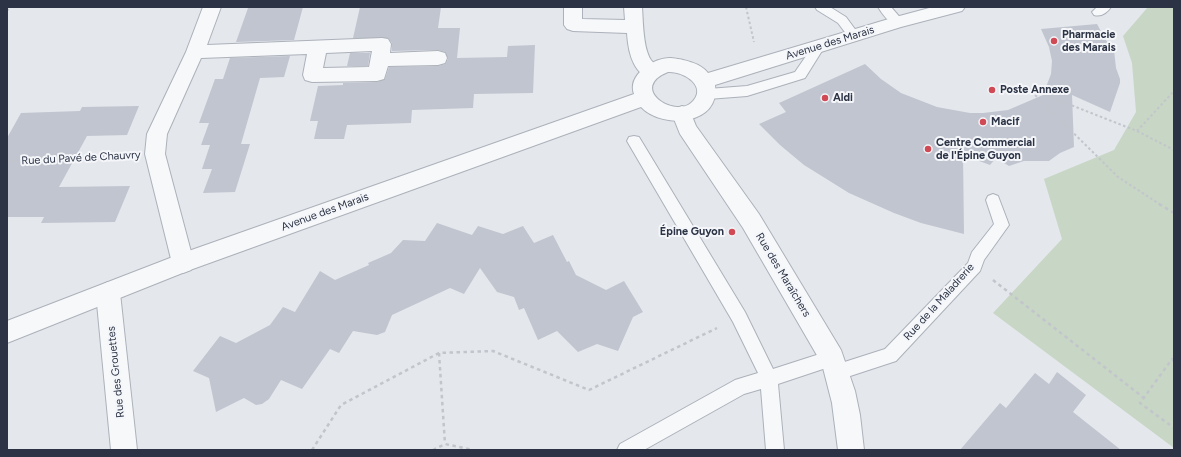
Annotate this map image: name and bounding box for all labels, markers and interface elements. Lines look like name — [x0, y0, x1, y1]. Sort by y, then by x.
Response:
street label: Avenue des Marais — [784, 23, 876, 63]
place label: Pharmacie des Marais — [1062, 28, 1116, 54]
marker: Pharmacie des Marais — [1049, 36, 1059, 46]
place label: Poste Annexe — [1000, 83, 1069, 97]
marker: Poste Annexe — [987, 85, 997, 95]
place label: Aldi — [833, 91, 853, 105]
marker: Aldi — [820, 93, 830, 103]
place label: Macif — [991, 115, 1020, 129]
marker: Macif — [978, 117, 988, 127]
place label: Centre Commercial de l'Épine Guyon — [936, 136, 1035, 162]
marker: Centre Commercial de l'Épine Guyon — [923, 144, 933, 154]
street label: Rue du Pavé de Chauvry — [21, 148, 141, 168]
street label: Avenue des Marais — [279, 190, 371, 234]
place label: Épine Guyon — [660, 225, 724, 239]
marker: Épine Guyon — [727, 227, 737, 237]
street label: Rue des Maraîchers — [753, 231, 813, 319]
street label: Rue de la Maladrerie — [901, 261, 977, 343]
street label: Rue des Grouettes — [105, 326, 127, 418]

